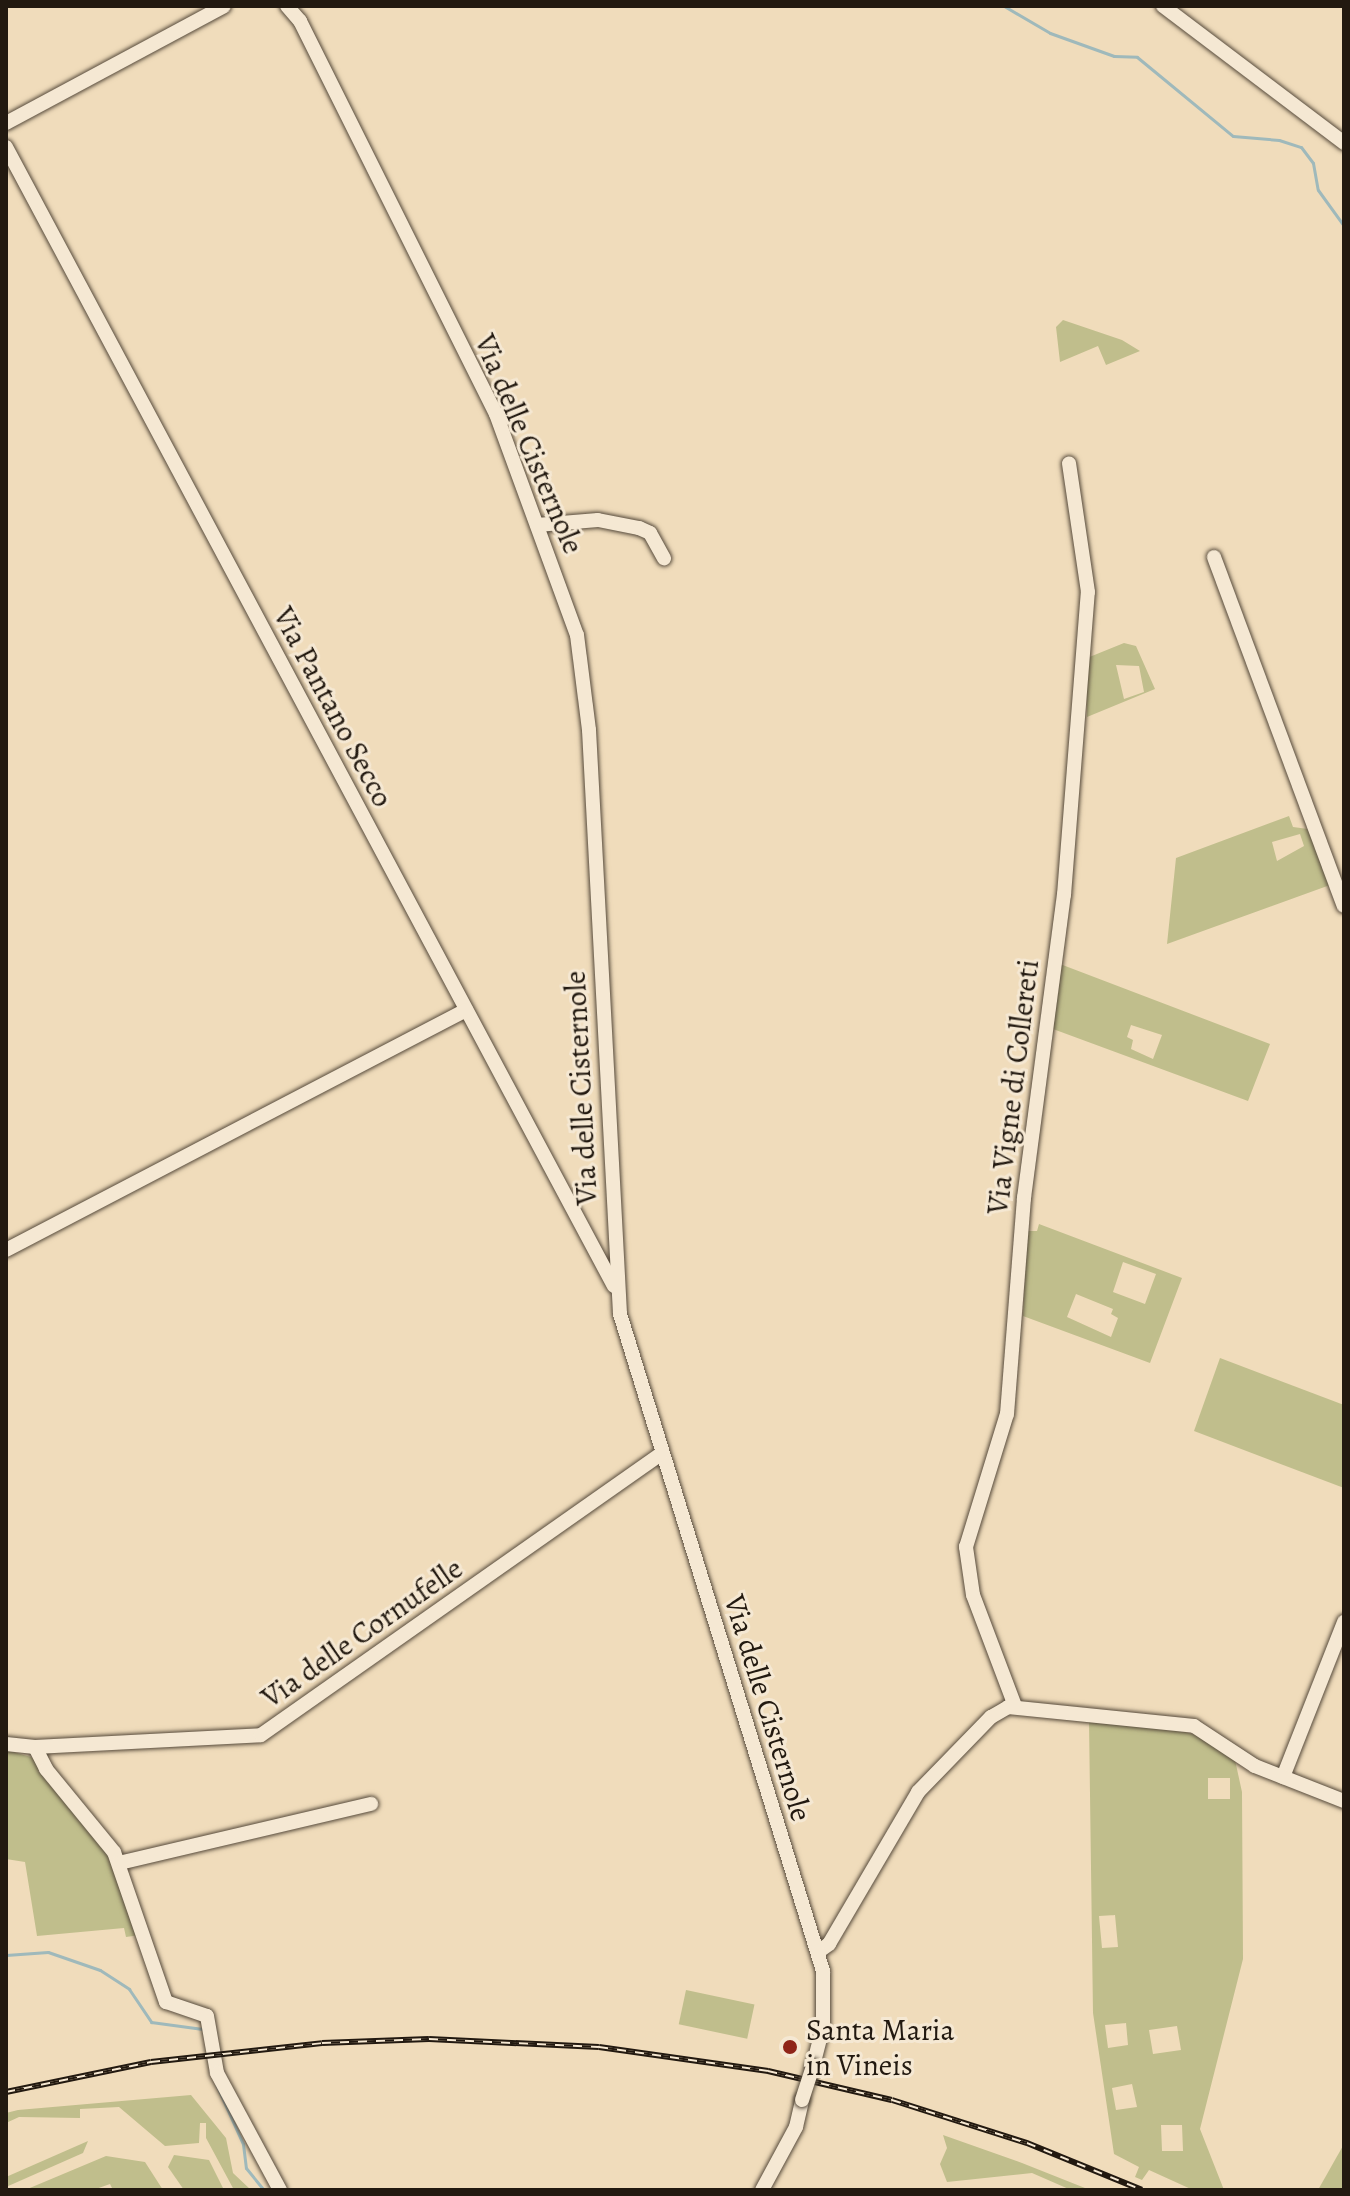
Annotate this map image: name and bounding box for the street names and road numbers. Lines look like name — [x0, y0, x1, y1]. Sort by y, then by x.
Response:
street label: Via delle Cisternole — [467, 329, 591, 559]
street label: Via Pantano Secco — [265, 601, 401, 813]
street label: Via Vigne di Collereti — [979, 957, 1047, 1217]
street label: Via delle Cisternole — [557, 970, 605, 1206]
street label: Via delle Cornufelle — [255, 1550, 469, 1716]
street label: Via delle Cisternole — [716, 1591, 820, 1825]

